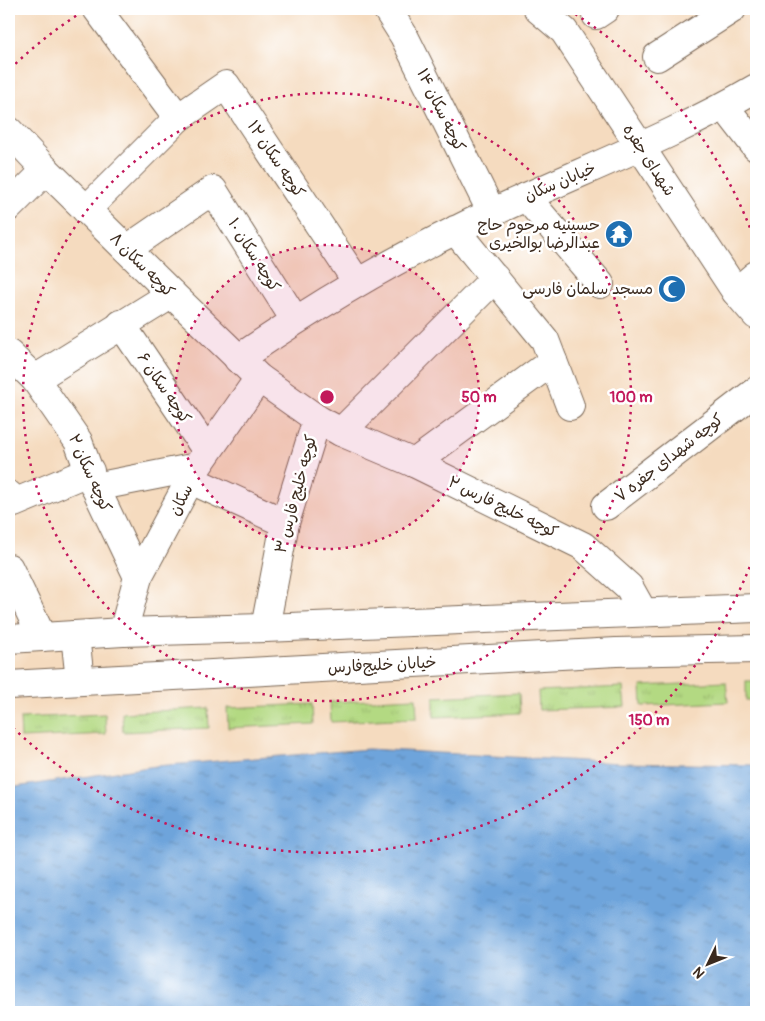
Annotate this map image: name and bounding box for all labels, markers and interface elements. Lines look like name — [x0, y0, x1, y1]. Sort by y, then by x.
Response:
street label: کوچه سکان ۱۴ — [412, 65, 470, 155]
street label: کوچه سکان ۱۲ — [243, 117, 309, 202]
street label: شهدای جفره — [618, 120, 680, 200]
street label: خیابان سکان — [521, 158, 599, 206]
street label: کوچه سکان ۱۰ — [223, 214, 285, 296]
place label: حسینیه مرحوم حاج عبدالرضا بوالخیری — [478, 215, 600, 253]
temple icon: حسینیه مرحوم حاج عبدالرضا بوالخیری — [604, 219, 634, 249]
street label: کوچه سکان ۸ — [105, 228, 179, 302]
mosque icon: مسجد سلمان فارسی — [657, 274, 687, 304]
place label: مسجد سلمان فارسی — [522, 279, 653, 299]
street label: کوچه سکان ۶ — [133, 348, 195, 428]
centre of rings — [318, 388, 336, 406]
text: 50 m — [462, 388, 496, 407]
text: 100 m — [610, 388, 652, 407]
street label: کوچه شهدای جفره ۷ — [611, 409, 728, 507]
street label: کوچه سکان ۲ — [64, 431, 116, 515]
street label: کوچه خلیج فارس ۳ — [271, 432, 321, 556]
street label: کوچه خلیج فارس ۲ — [445, 472, 561, 542]
street label: سکان — [164, 481, 198, 519]
street label: خیابان خلیج‌فارس — [327, 652, 437, 678]
text: 150 m — [629, 711, 669, 730]
north arrow — [682, 938, 732, 988]
text: N — [689, 963, 708, 982]

